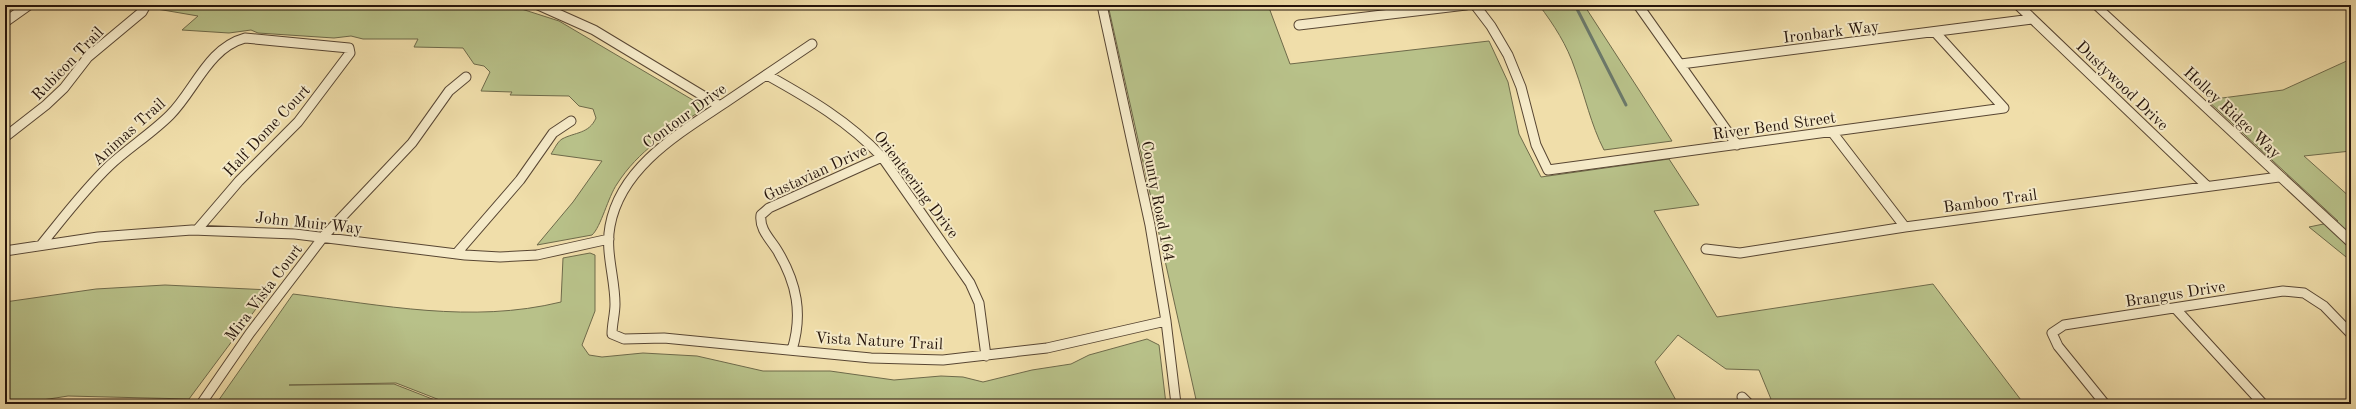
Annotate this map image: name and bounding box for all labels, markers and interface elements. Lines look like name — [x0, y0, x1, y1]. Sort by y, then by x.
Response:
street label: Ironbark Way — [1782, 19, 1881, 47]
street label: Rubicon Trail — [30, 25, 107, 104]
street label: Dustywood Drive — [2073, 39, 2171, 134]
street label: Holley Ridge Way — [2180, 65, 2284, 163]
street label: Contour Drive — [640, 81, 730, 152]
street label: Half Dome Court — [221, 82, 314, 180]
street label: Animas Trail — [90, 96, 169, 169]
street label: River Bend Street — [1712, 110, 1837, 144]
street label: Orienteering Drive — [870, 129, 961, 242]
street label: County Road 164 — [1138, 140, 1177, 263]
street label: Gustavian Drive — [762, 143, 870, 205]
street label: Bamboo Trail — [1942, 187, 2038, 216]
street label: John Muir Way — [254, 210, 364, 238]
street label: Mira Vista Court — [223, 241, 306, 345]
street label: Brangus Drive — [2124, 279, 2227, 311]
street label: Vista Nature Trail — [814, 331, 943, 353]

